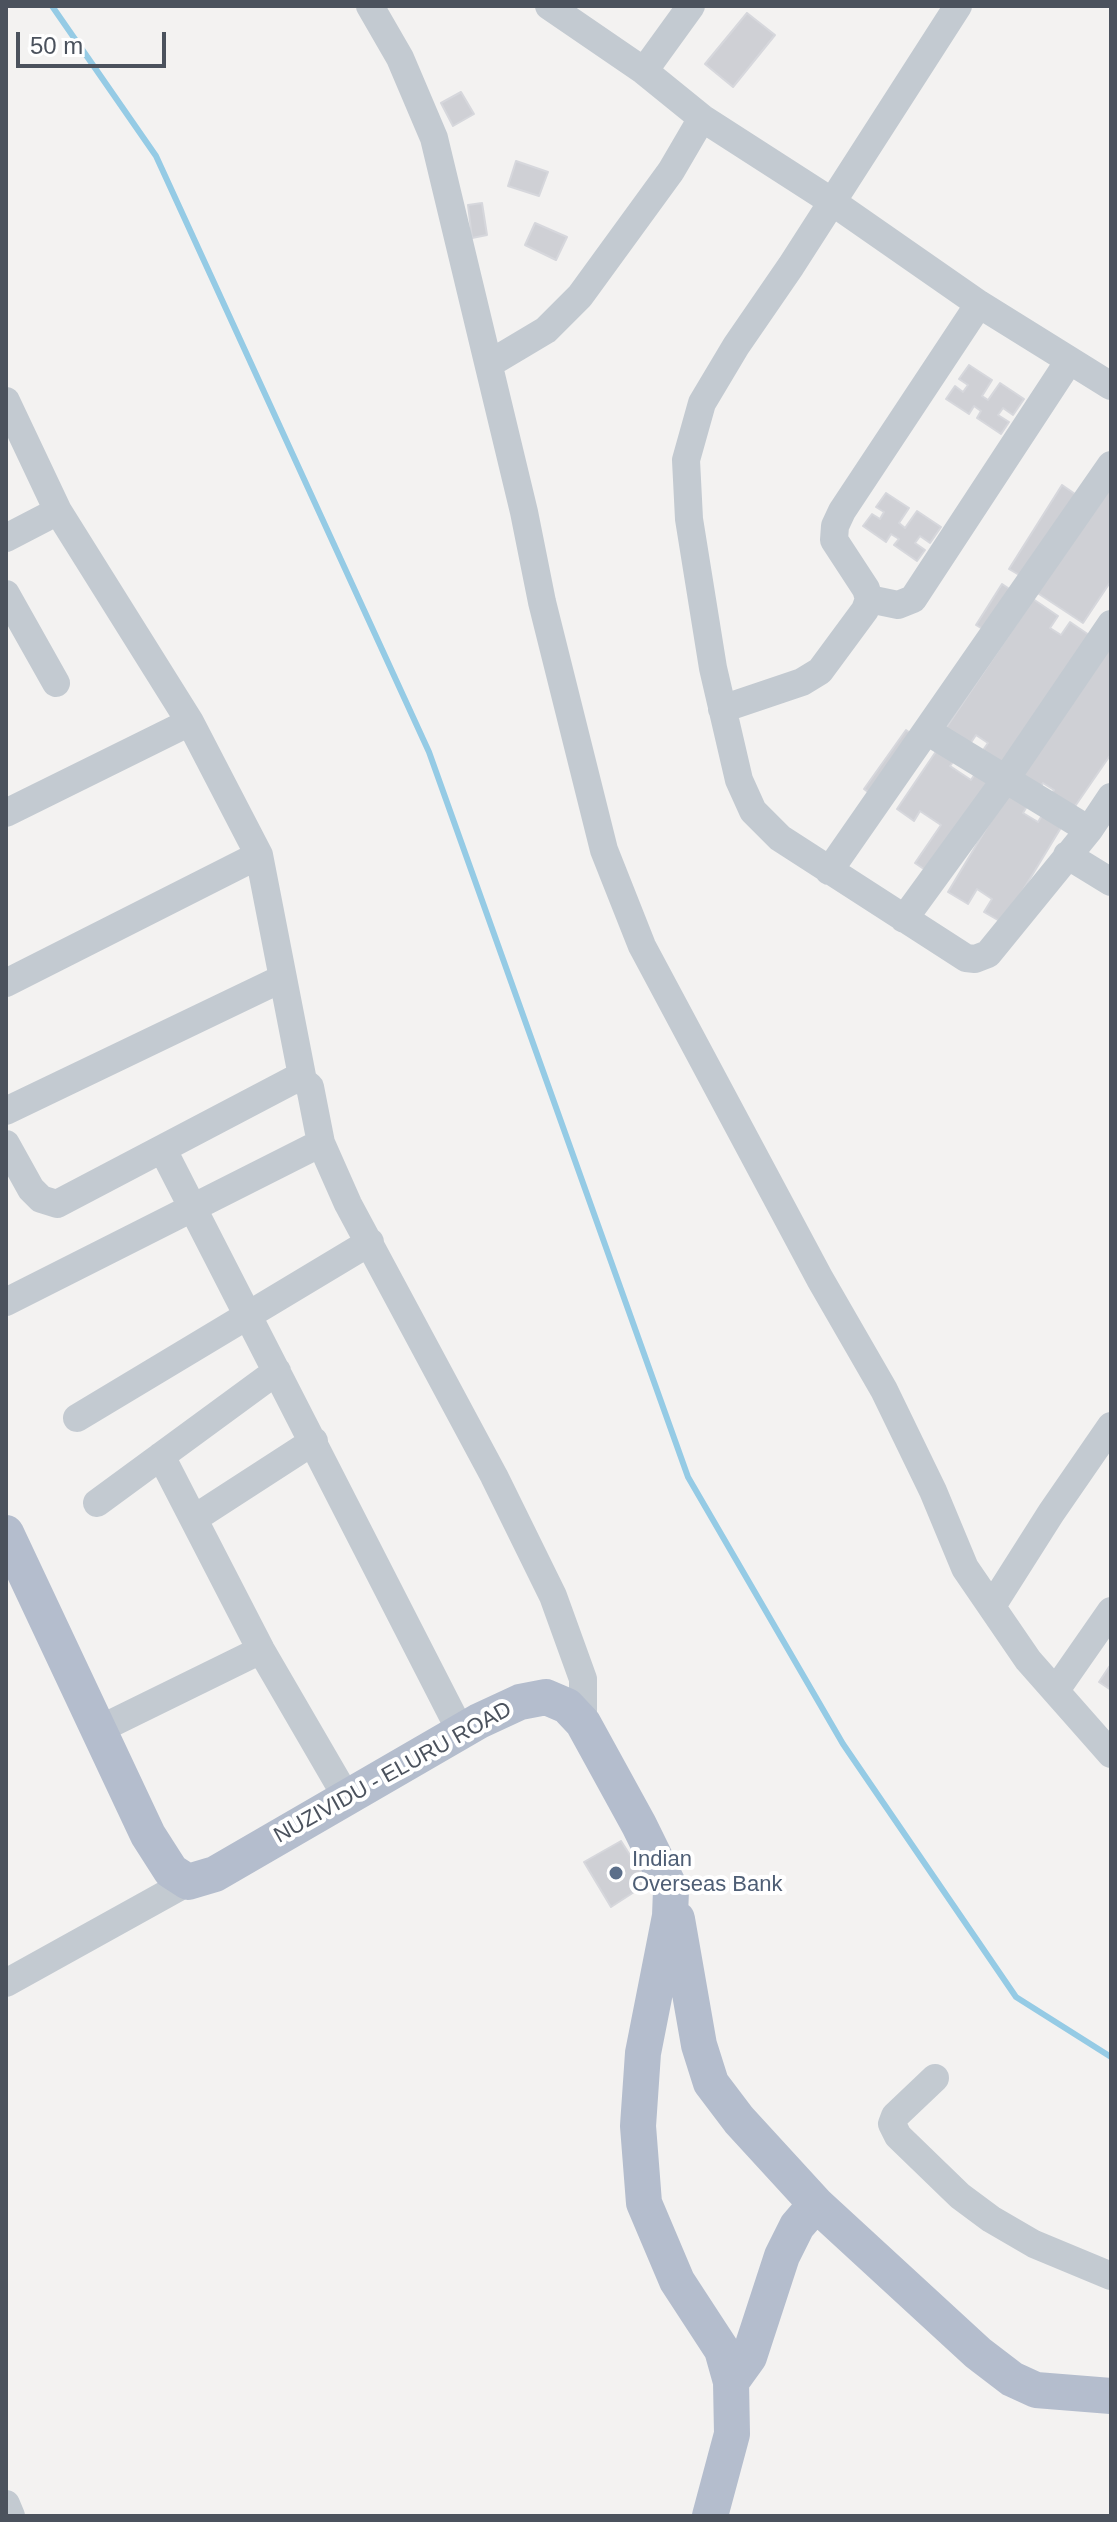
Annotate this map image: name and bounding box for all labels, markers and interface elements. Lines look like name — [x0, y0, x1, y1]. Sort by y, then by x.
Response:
scale bar — [20, 16, 170, 66]
text: 50 m — [30, 32, 83, 59]
street label: NUZIVIDU - ELURU ROAD — [270, 1697, 516, 1849]
place label: Indian Overseas Bank — [632, 1847, 782, 1898]
marker: Indian Overseas Bank — [607, 1864, 625, 1882]

